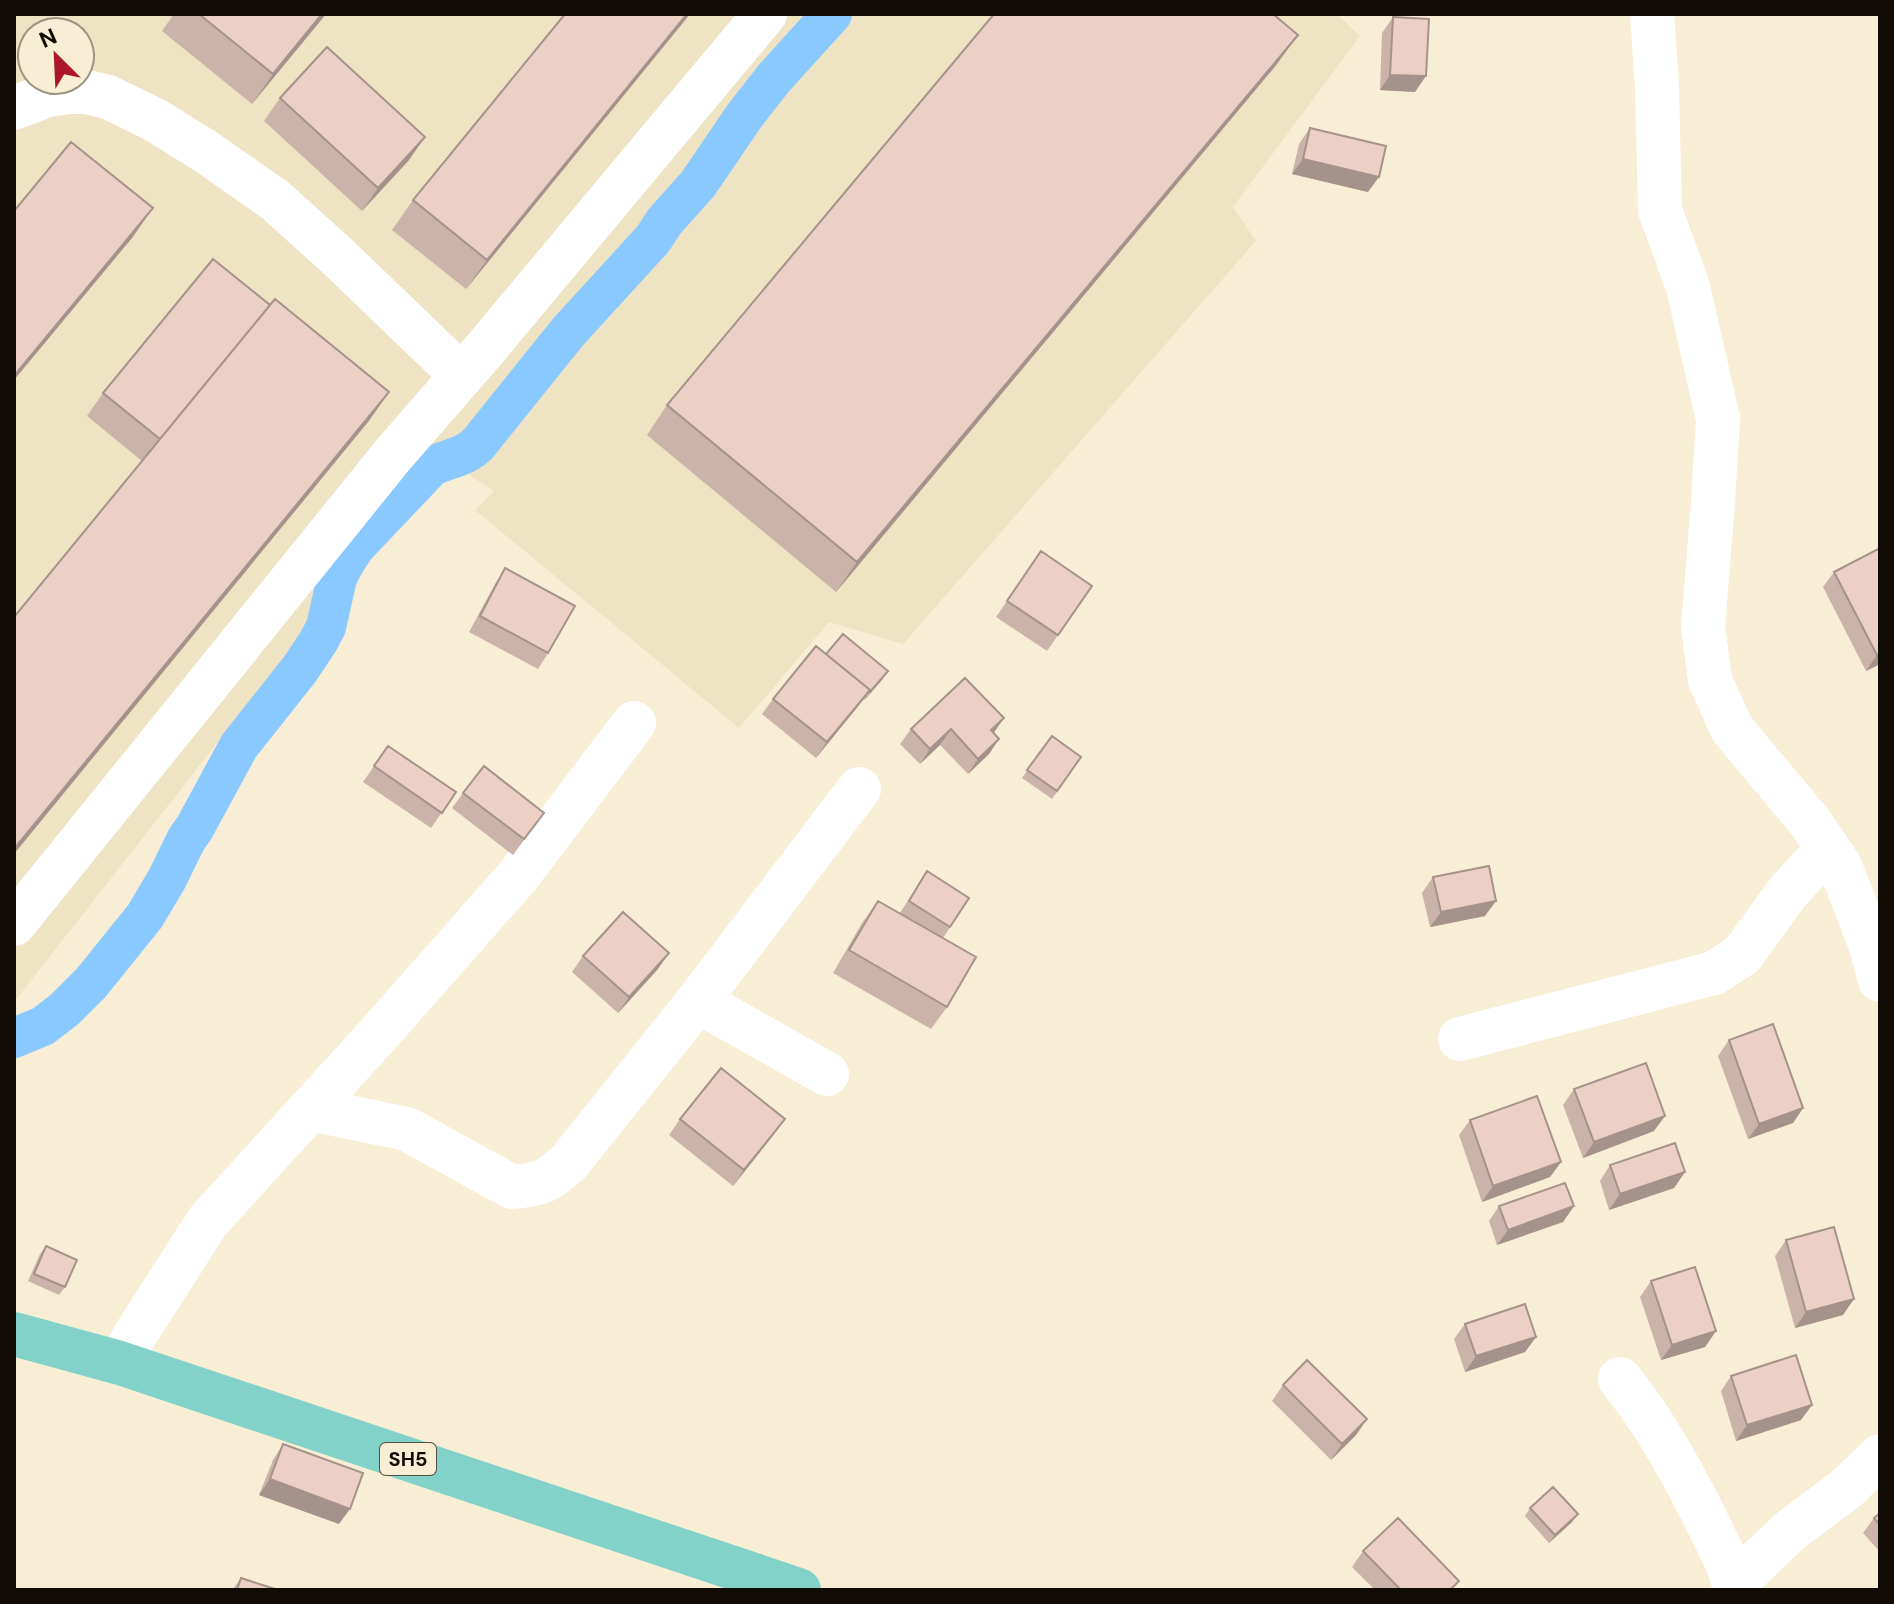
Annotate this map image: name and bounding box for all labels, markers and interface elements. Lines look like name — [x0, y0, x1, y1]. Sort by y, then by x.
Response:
north arrow — [16, 16, 96, 96]
text: N — [35, 22, 61, 55]
road number: SH5 — [380, 1443, 436, 1475]

